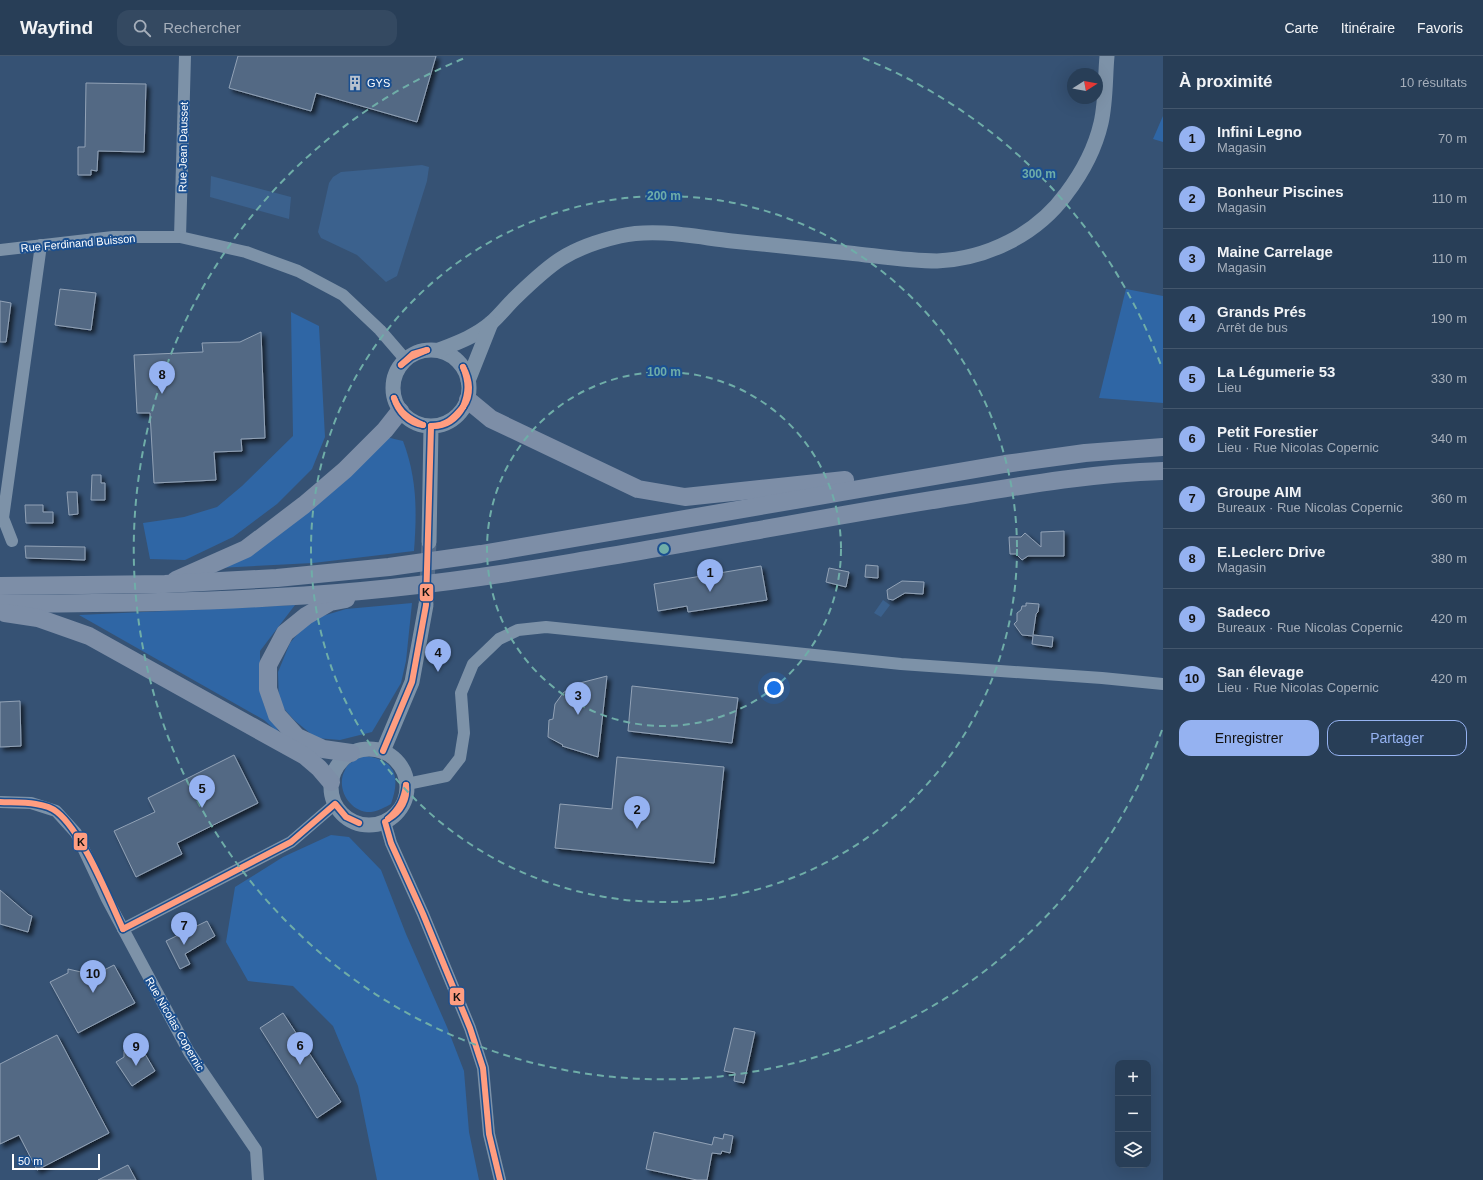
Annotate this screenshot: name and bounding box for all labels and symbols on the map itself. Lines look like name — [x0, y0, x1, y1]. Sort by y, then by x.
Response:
north arrow — [1067, 68, 1103, 104]
building icon: GYS — [346, 74, 364, 92]
place label: GYS — [367, 77, 390, 89]
street label: Rue Jean Dausset — [176, 102, 190, 192]
text: 300 m — [1022, 167, 1056, 181]
text: 200 m — [647, 189, 681, 203]
street label: Rue Ferdinand Buisson — [20, 232, 136, 254]
pin: 8 — [149, 361, 175, 394]
text: 100 m — [647, 365, 681, 379]
centre of rings — [657, 542, 671, 556]
pin: 1 — [697, 559, 723, 592]
line badge: K — [419, 583, 434, 602]
text: K — [422, 586, 430, 598]
pin: 4 — [425, 639, 451, 672]
your location — [764, 678, 784, 698]
pin: 3 — [565, 682, 591, 715]
pin: 5 — [189, 775, 215, 808]
pin: 2 — [624, 796, 650, 829]
line badge: K — [73, 832, 88, 851]
text: K — [77, 836, 85, 848]
pin: 7 — [171, 912, 197, 945]
pin: 10 — [80, 960, 106, 993]
street label: Rue Nicolas Copernic — [143, 975, 207, 1073]
line badge: K — [449, 987, 465, 1006]
text: K — [453, 991, 461, 1003]
pin: 6 — [287, 1032, 313, 1065]
pin: 9 — [123, 1033, 149, 1066]
scale bar — [12, 1152, 100, 1171]

